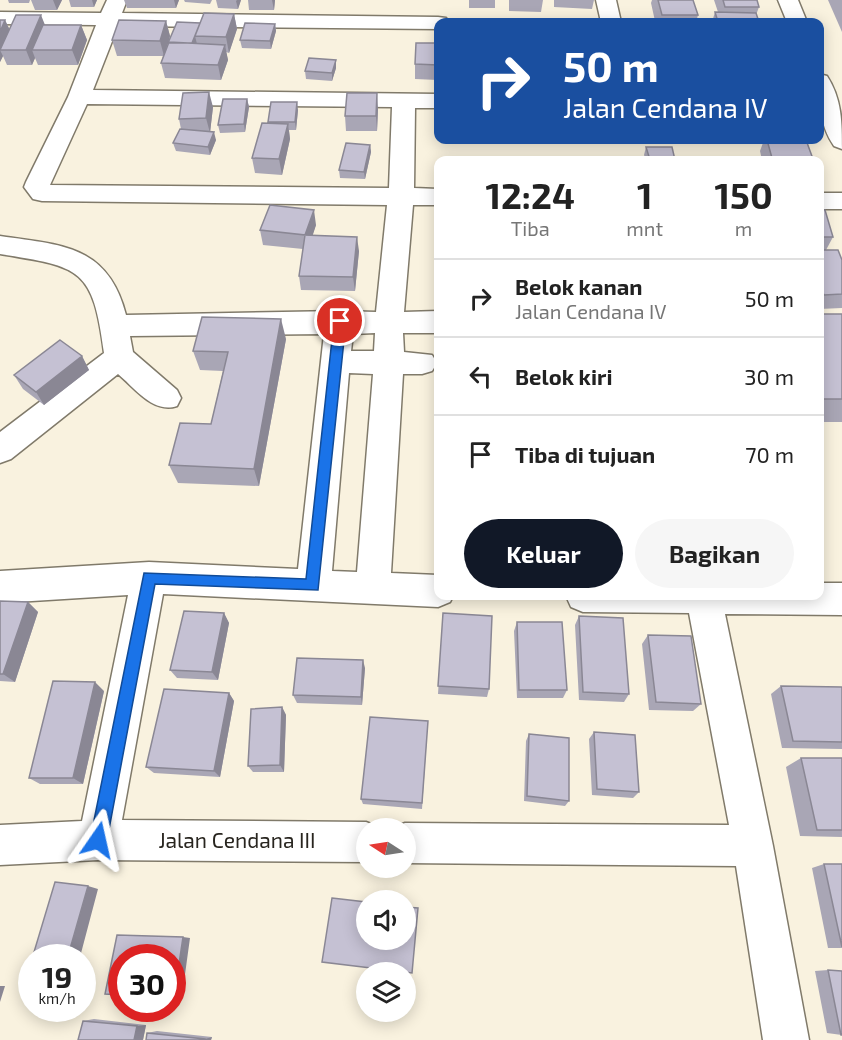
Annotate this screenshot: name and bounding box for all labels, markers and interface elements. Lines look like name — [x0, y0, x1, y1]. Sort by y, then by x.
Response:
text: 50 m — [563, 40, 659, 90]
icon: right — [464, 42, 542, 120]
text: Jalan Cendana IV — [563, 91, 767, 123]
text: 12:24 — [485, 173, 575, 216]
text: 1 — [637, 173, 652, 216]
text: 150 — [714, 173, 773, 216]
text: Tiba — [511, 216, 550, 240]
text: mnt — [626, 216, 663, 240]
text: m — [735, 216, 752, 240]
text: Belok kanan — [515, 273, 642, 299]
icon: right — [464, 282, 497, 315]
text: 50 m — [745, 285, 794, 311]
pin — [314, 295, 365, 346]
text: Jalan Cendana IV — [515, 299, 666, 323]
icon: arrive — [323, 304, 356, 337]
icon: left — [464, 360, 497, 393]
text: Belok kiri — [515, 363, 612, 389]
text: 30 m — [744, 363, 794, 389]
icon: arrive — [464, 438, 497, 471]
text: Tiba di tujuan — [515, 441, 655, 467]
text: 70 m — [745, 441, 794, 467]
button: Keluar — [464, 519, 623, 588]
button: Bagikan — [635, 519, 794, 588]
position arrow — [66, 808, 130, 872]
north arrow — [356, 818, 416, 878]
map controls — [356, 818, 416, 1022]
street label: Jalan Cendana III — [158, 827, 316, 852]
button: sound — [356, 890, 416, 950]
speed limit sign: 30 — [108, 944, 186, 1022]
text: 19 — [42, 958, 72, 994]
button: layers — [356, 962, 416, 1022]
text: km/h — [38, 989, 76, 1007]

